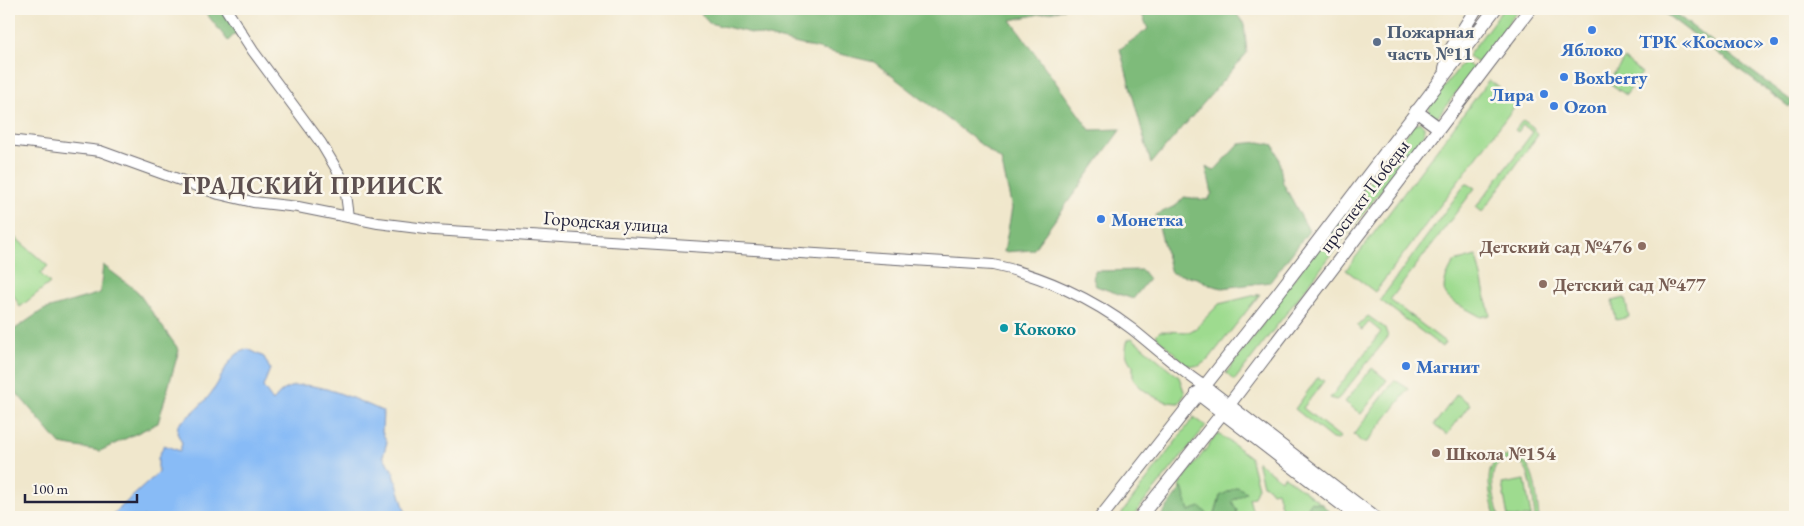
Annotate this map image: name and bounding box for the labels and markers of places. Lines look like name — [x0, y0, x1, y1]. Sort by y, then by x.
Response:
place label: Пожарная часть №11 — [1387, 19, 1474, 66]
marker: Яблоко — [1586, 24, 1598, 36]
place label: ТРК «Космос» — [1639, 29, 1764, 54]
marker: ТРК «Космос» — [1768, 35, 1780, 47]
marker: Пожарная часть №11 — [1371, 36, 1383, 48]
place label: Яблоко — [1560, 37, 1624, 62]
place label: Boxberry — [1574, 65, 1648, 90]
marker: Boxberry — [1558, 71, 1570, 83]
place label: Лира — [1490, 82, 1535, 107]
marker: Лира — [1538, 88, 1550, 100]
place label: Ozon — [1564, 94, 1607, 119]
marker: Ozon — [1548, 100, 1560, 112]
place label: Монетка — [1111, 207, 1184, 232]
marker: Монетка — [1095, 213, 1107, 225]
place label: Детский сад №476 — [1479, 234, 1632, 259]
marker: Детский сад №476 — [1636, 240, 1648, 252]
place label: Детский сад №477 — [1553, 272, 1707, 297]
marker: Детский сад №477 — [1537, 278, 1549, 290]
place label: Кококо — [1014, 316, 1077, 341]
marker: Кококо — [998, 322, 1010, 334]
place label: Магнит — [1416, 354, 1480, 379]
marker: Магнит — [1400, 360, 1412, 372]
place label: Школа №154 — [1446, 441, 1557, 466]
marker: Школа №154 — [1430, 447, 1442, 459]

